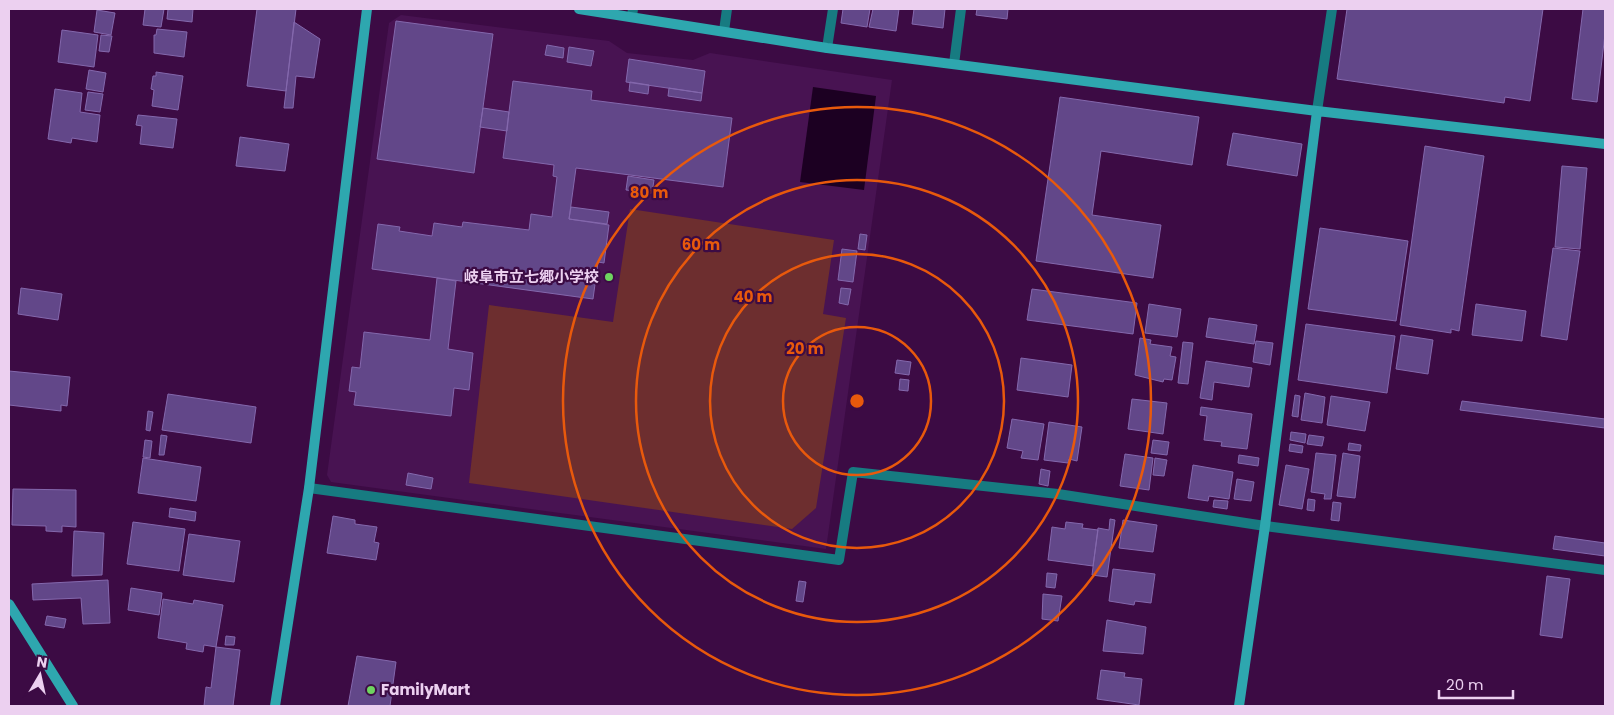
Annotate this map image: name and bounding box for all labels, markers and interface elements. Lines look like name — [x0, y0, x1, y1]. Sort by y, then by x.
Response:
text: 80 m — [630, 182, 668, 203]
text: 60 m — [682, 234, 720, 255]
place label: 岐阜市立七郷小学校 — [464, 266, 599, 287]
marker: 岐阜市立七郷小学校 — [603, 271, 615, 283]
text: 40 m — [733, 286, 773, 307]
text: 20 m — [786, 338, 824, 359]
centre of rings — [848, 392, 866, 410]
north arrow — [15, 650, 65, 700]
text: N — [35, 651, 49, 673]
scale bar — [1439, 668, 1513, 700]
text: 20 m — [1446, 674, 1484, 695]
place label: FamilyMart — [381, 679, 470, 700]
marker: FamilyMart — [365, 684, 377, 696]

